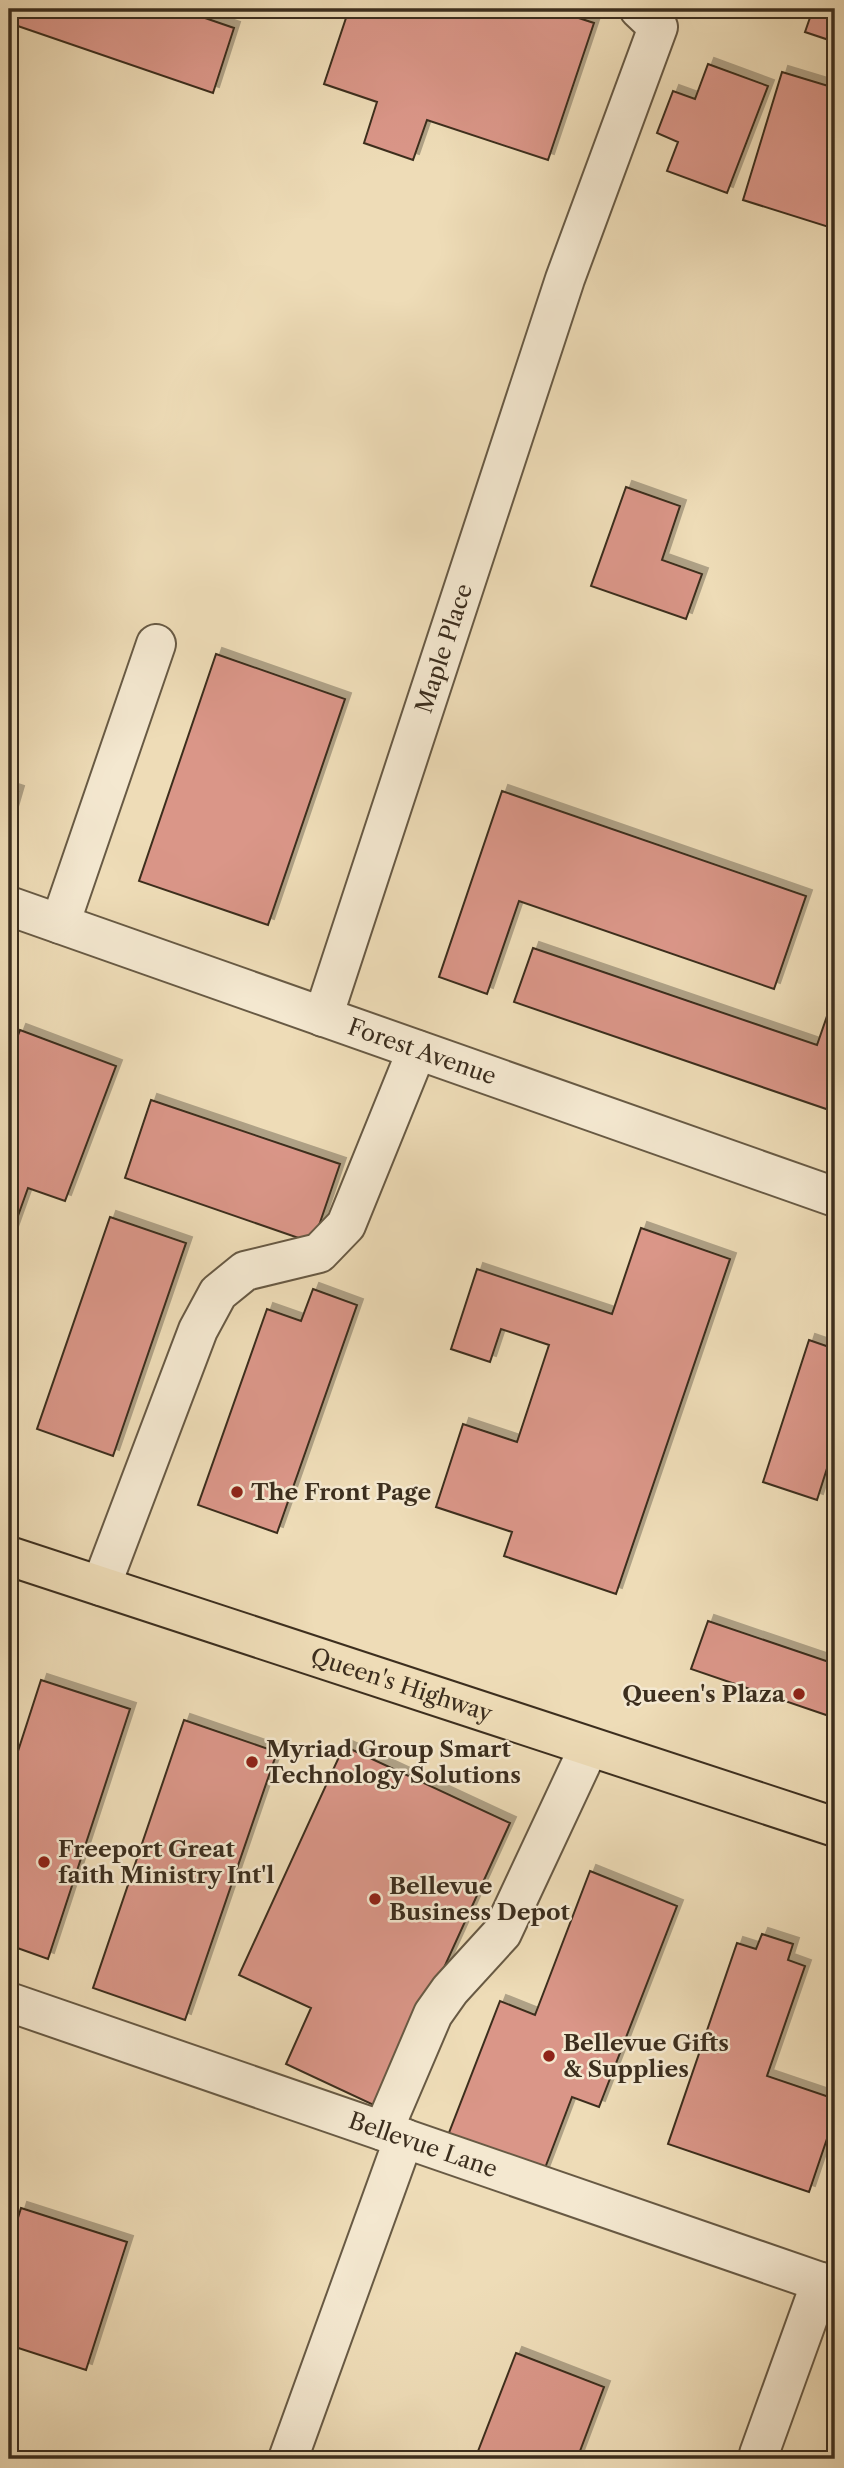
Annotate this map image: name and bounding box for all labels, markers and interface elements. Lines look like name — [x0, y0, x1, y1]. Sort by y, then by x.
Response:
street label: Maple Place — [410, 580, 478, 717]
street label: Forest Avenue — [344, 1013, 500, 1091]
place label: The Front Page — [251, 1478, 431, 1506]
marker: The Front Page — [229, 1484, 245, 1500]
street label: Queen's Highway — [307, 1642, 496, 1728]
place label: Queen's Plaza — [622, 1680, 786, 1708]
marker: Queen's Plaza — [791, 1686, 807, 1702]
place label: Myriad Group Smart Technology Solutions — [266, 1735, 521, 1789]
marker: Myriad Group Smart Technology Solutions — [244, 1754, 260, 1770]
place label: Freeport Great faith Ministry Int'l — [58, 1835, 274, 1889]
marker: Freeport Great faith Ministry Int'l — [36, 1854, 52, 1870]
place label: Bellevue Business Depot — [389, 1872, 571, 1926]
marker: Bellevue Business Depot — [367, 1891, 383, 1907]
place label: Bellevue Gifts & Supplies — [563, 2029, 729, 2083]
marker: Bellevue Gifts & Supplies — [541, 2048, 557, 2064]
street label: Bellevue Lane — [345, 2106, 501, 2183]

